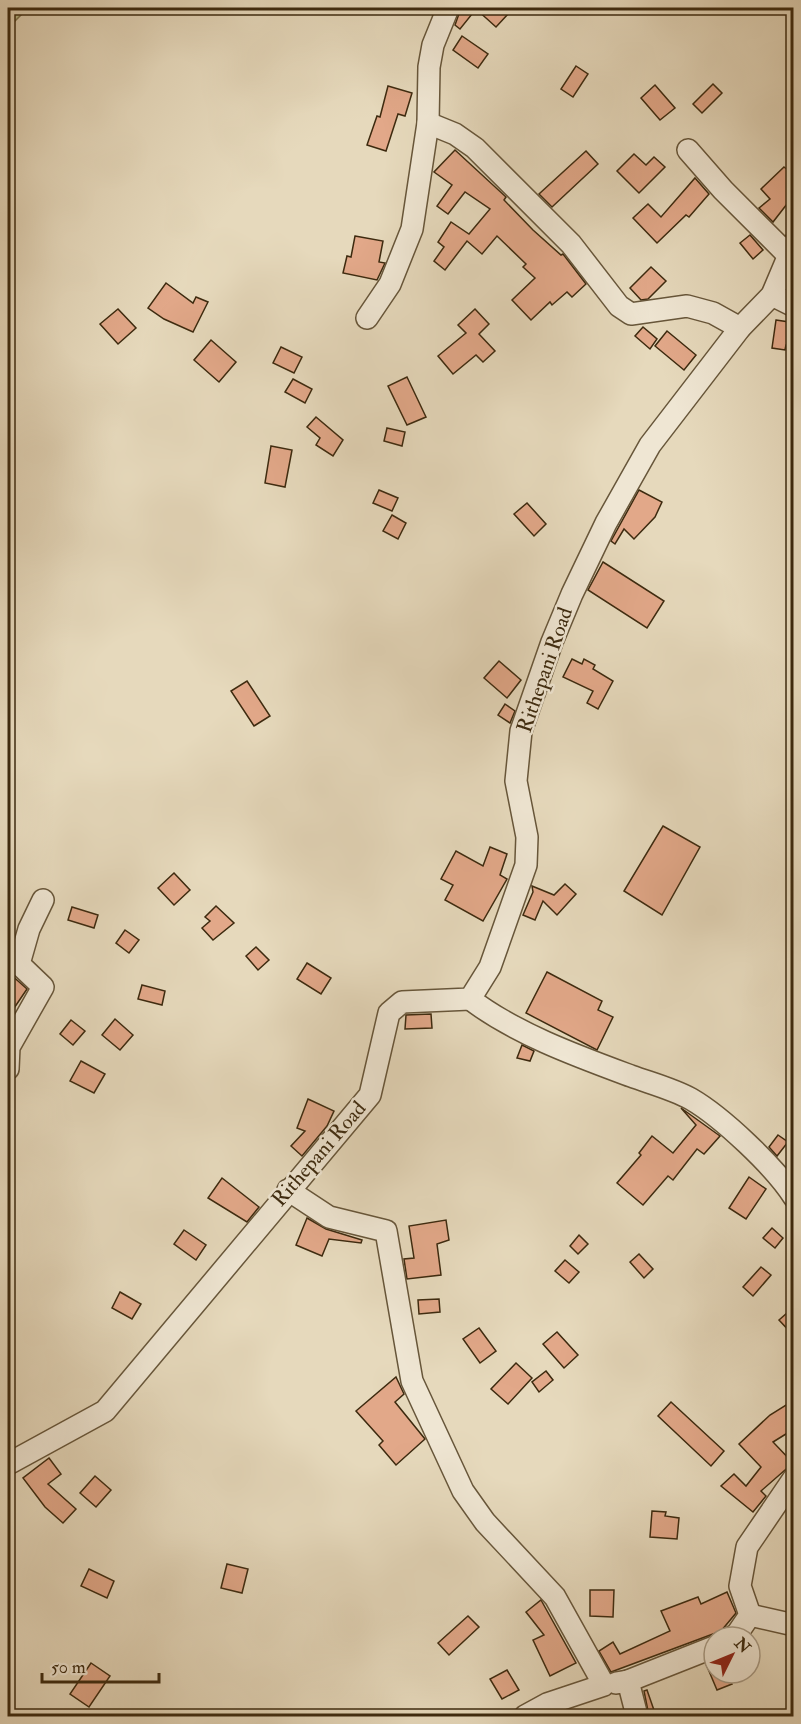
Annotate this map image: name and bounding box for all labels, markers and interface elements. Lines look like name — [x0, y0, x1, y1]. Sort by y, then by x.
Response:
street label: Rithepani Road — [511, 603, 579, 736]
street label: Rithepani Road — [266, 1095, 373, 1212]
north arrow — [702, 1625, 762, 1685]
text: N — [729, 1633, 755, 1658]
scale bar — [42, 1646, 159, 1684]
text: 50 m — [51, 1656, 86, 1679]

